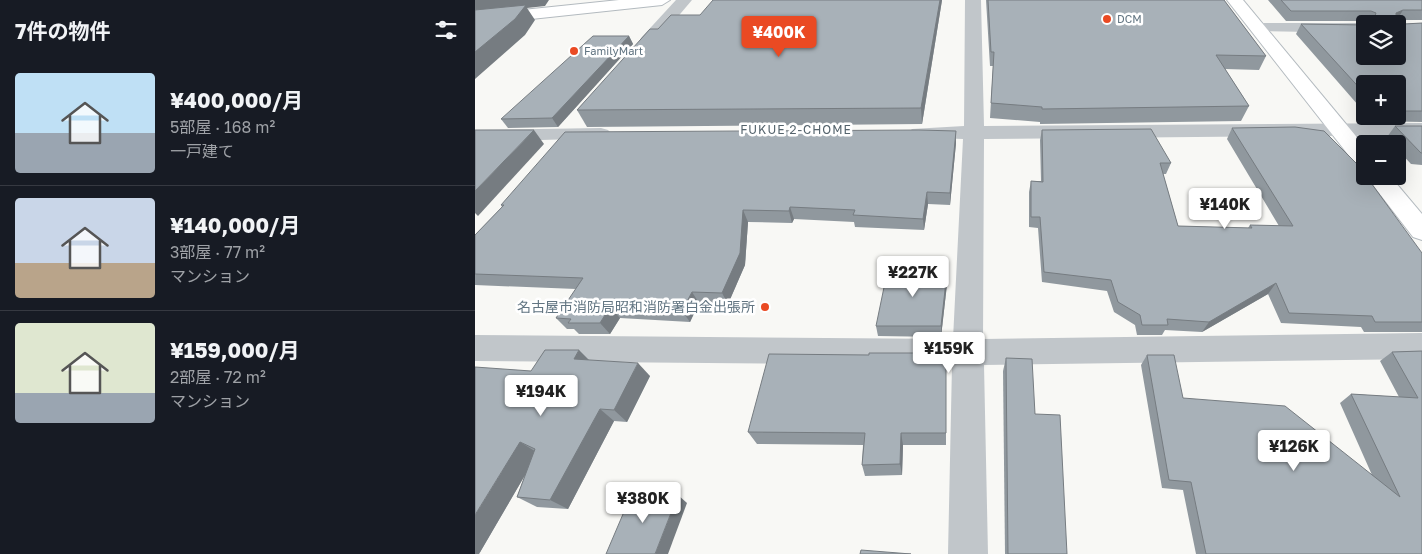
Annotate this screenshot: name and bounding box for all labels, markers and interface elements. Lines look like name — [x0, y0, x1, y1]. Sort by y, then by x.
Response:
place label: DCM — [1117, 12, 1142, 25]
marker: DCM — [1101, 13, 1113, 25]
pin: ¥400K — [744, 15, 814, 58]
map controls — [1356, 15, 1406, 185]
button: layers — [1356, 15, 1406, 65]
icon: filters — [432, 16, 460, 44]
text: 7件の物件 — [15, 18, 110, 44]
text: ¥400K — [753, 22, 805, 42]
place label: FamilyMart — [584, 44, 643, 57]
marker: FamilyMart — [568, 45, 580, 57]
button: + — [1356, 75, 1406, 125]
text: ¥400,000/月 — [170, 87, 303, 113]
icon: home — [55, 93, 115, 153]
text: 5部屋 · 168 m² — [170, 117, 275, 137]
district label: FUKUE 2-CHOME — [740, 122, 852, 137]
button: − — [1356, 135, 1406, 185]
text: 一戸建て — [170, 141, 234, 161]
pin: ¥140K — [1190, 188, 1260, 230]
text: ¥140K — [1200, 194, 1250, 214]
text: ¥140,000/月 — [170, 212, 300, 238]
icon: home — [55, 218, 115, 278]
text: 3部屋 · 77 m² — [170, 242, 265, 262]
pin: ¥227K — [878, 256, 948, 298]
text: ¥227K — [888, 262, 938, 282]
text: マンション — [170, 266, 250, 286]
place label: 名古屋市消防局昭和消防署白金出張所 — [517, 298, 755, 315]
marker: 名古屋市消防局昭和消防署白金出張所 — [759, 301, 771, 313]
pin: ¥159K — [914, 332, 984, 374]
text: ¥159,000/月 — [170, 337, 300, 363]
text: ¥159K — [924, 338, 974, 358]
icon: home — [55, 343, 115, 403]
text: 2部屋 · 72 m² — [170, 367, 266, 387]
pin: ¥194K — [506, 374, 576, 417]
text: ¥194K — [516, 381, 566, 401]
text: マンション — [170, 391, 250, 411]
pin: ¥126K — [1259, 430, 1329, 472]
text: ¥126K — [1269, 436, 1319, 456]
pin: ¥380K — [608, 482, 678, 524]
text: ¥380K — [617, 488, 669, 508]

